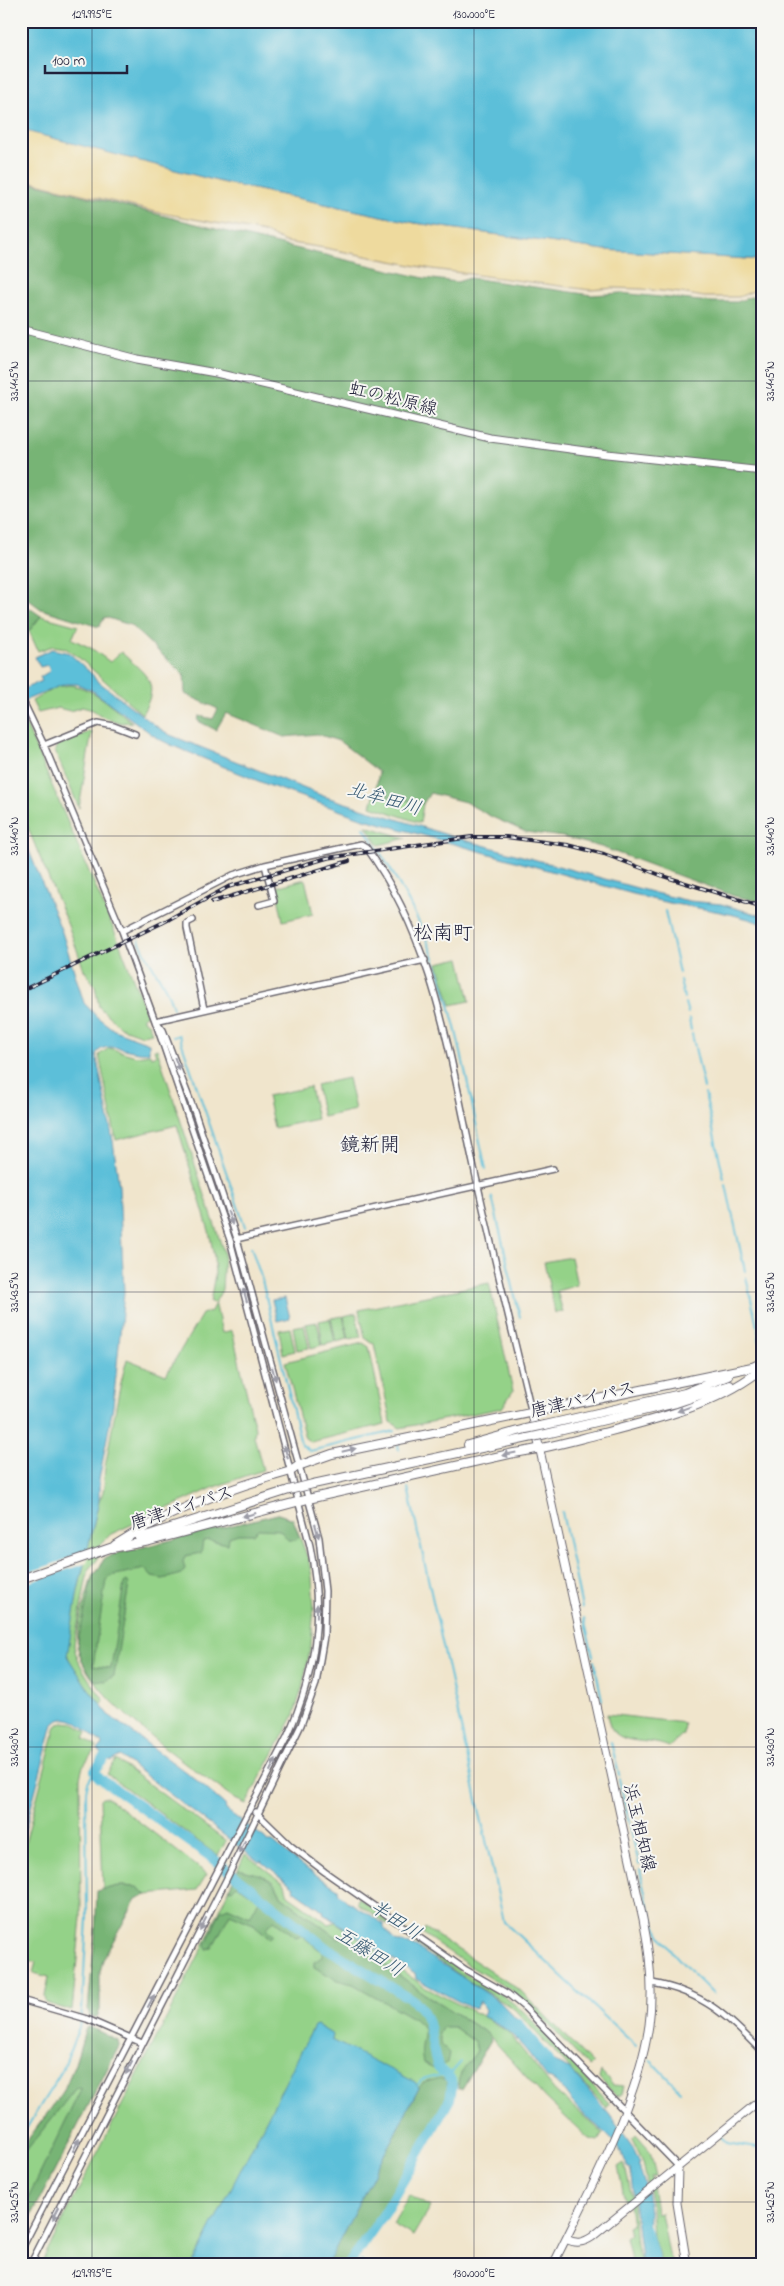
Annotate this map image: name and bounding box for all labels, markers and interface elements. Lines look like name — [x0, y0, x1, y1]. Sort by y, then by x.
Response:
text: 129.995°E — [72, 6, 112, 24]
text: 130.000°E — [453, 6, 495, 24]
scale bar — [45, 42, 128, 74]
text: 100 m — [52, 50, 85, 72]
text: 33.445°N — [6, 361, 24, 401]
text: 33.445°N — [762, 361, 780, 401]
street label: 虹の松原線 — [346, 376, 440, 424]
water label: 北牟田川 — [344, 777, 424, 823]
text: 33.440°N — [6, 817, 24, 855]
text: 33.440°N — [762, 817, 780, 855]
district label: 松南町 — [413, 920, 473, 949]
one-way arrow — [173, 1057, 181, 1071]
district label: 鏡新開 — [340, 1132, 400, 1161]
one-way arrow — [227, 1210, 235, 1225]
text: 33.435°N — [6, 1272, 24, 1312]
text: 33.435°N — [762, 1272, 780, 1312]
one-way arrow — [240, 1287, 248, 1302]
one-way arrow — [270, 1367, 278, 1382]
street label: 唐津バイパス — [528, 1376, 638, 1426]
one-way arrow — [676, 1406, 691, 1413]
one-way arrow — [282, 1445, 290, 1460]
one-way arrow — [342, 1446, 357, 1454]
one-way arrow — [502, 1450, 517, 1458]
street label: 唐津バイパス — [127, 1480, 237, 1538]
one-way arrow — [241, 1511, 257, 1519]
one-way arrow — [313, 1523, 321, 1538]
one-way arrow — [313, 1603, 321, 1619]
text: 33.430°N — [6, 1728, 24, 1766]
text: 33.430°N — [762, 1728, 780, 1766]
one-way arrow — [269, 1758, 277, 1773]
street label: 浜玉相知線 — [615, 1781, 661, 1875]
one-way arrow — [238, 1840, 246, 1854]
water label: 半田川 — [364, 1894, 426, 1948]
one-way arrow — [199, 1917, 207, 1931]
water label: 五藤田川 — [330, 1921, 408, 1985]
one-way arrow — [147, 1993, 155, 2008]
one-way arrow — [125, 2061, 133, 2076]
one-way arrow — [72, 2138, 80, 2152]
text: 33.425°N — [6, 2181, 24, 2223]
text: 33.425°N — [762, 2181, 780, 2223]
one-way arrow — [52, 2206, 60, 2221]
text: 129.995°E — [72, 2265, 112, 2283]
text: 130.000°E — [453, 2265, 495, 2283]

